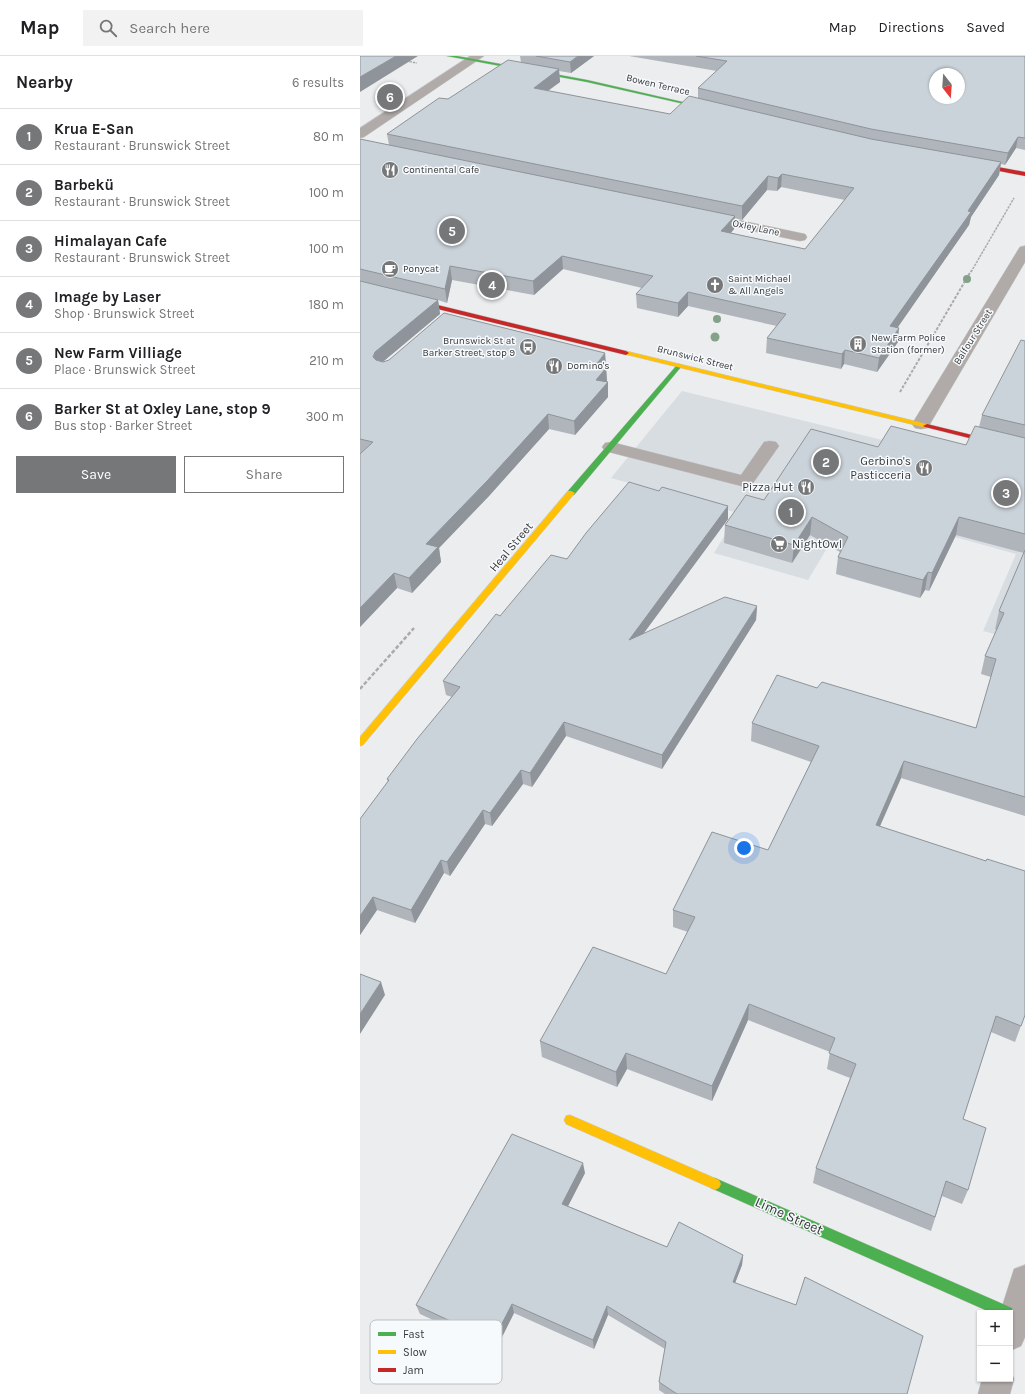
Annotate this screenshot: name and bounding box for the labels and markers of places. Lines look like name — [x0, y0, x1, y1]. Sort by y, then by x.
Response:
pin: 6 — [377, 82, 403, 112]
restaurant icon: Continental Cafe — [380, 160, 400, 180]
place label: Continental Cafe — [403, 164, 479, 176]
pin: 5 — [439, 216, 465, 246]
cafe icon: Ponycat — [380, 259, 400, 279]
place label: Ponycat — [403, 263, 439, 275]
pin: 4 — [479, 270, 505, 300]
place label: Saint Michael & All Angels — [728, 273, 791, 297]
church icon: Saint Michael & All Angels — [705, 275, 725, 295]
place label: New Farm Police Station (former) — [871, 332, 946, 356]
building icon: New Farm Police Station (former) — [848, 334, 868, 354]
place label: Brunswick St at Barker Street, stop 9 — [422, 335, 515, 359]
bus stop icon: Brunswick St at Barker Street, stop 9 — [518, 337, 538, 357]
restaurant icon: Domino's — [544, 356, 564, 376]
place label: Domino's — [567, 360, 610, 372]
pin: 2 — [813, 447, 839, 477]
place label: Gerbino's Pasticceria — [850, 454, 911, 482]
restaurant icon: Gerbino's Pasticceria — [914, 458, 934, 478]
restaurant icon: Pizza Hut — [796, 477, 816, 497]
pin: 3 — [993, 478, 1019, 508]
place label: Pizza Hut — [742, 480, 793, 494]
pin: 1 — [778, 497, 804, 527]
supermarket icon: NightOwl — [769, 534, 789, 554]
place label: NightOwl — [792, 537, 842, 551]

